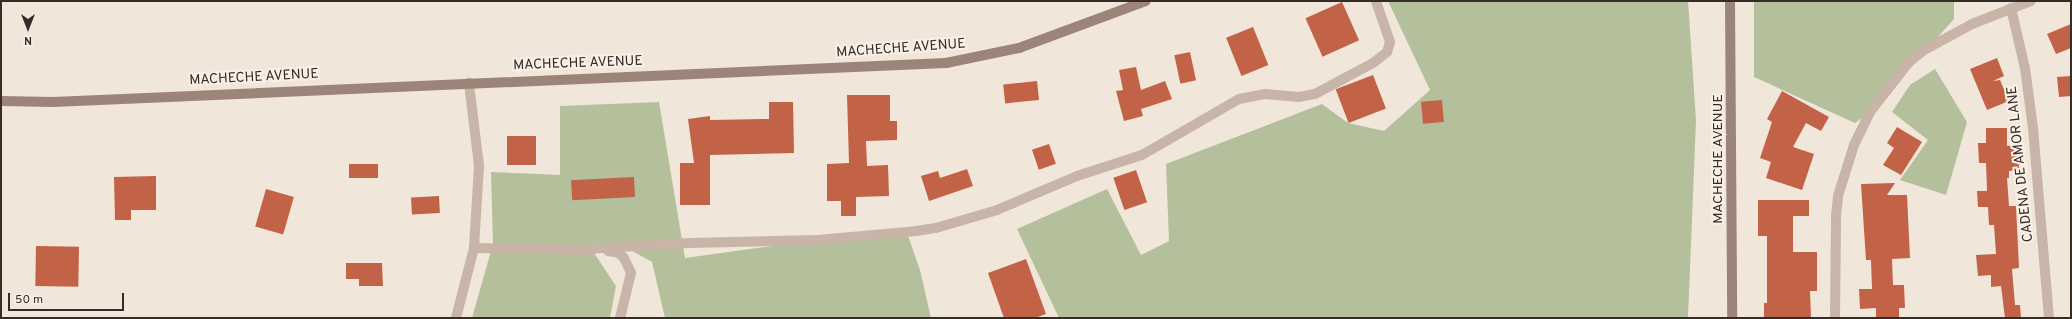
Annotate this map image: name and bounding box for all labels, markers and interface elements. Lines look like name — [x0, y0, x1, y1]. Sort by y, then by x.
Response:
north arrow — [8, 8, 48, 48]
text: N — [24, 33, 32, 47]
street label: MACHECHE AVENUE — [835, 36, 967, 62]
street label: MACHECHE AVENUE — [513, 53, 643, 75]
street label: MACHECHE AVENUE — [189, 66, 319, 90]
street label: CADENA DE AMOR LANE — [2004, 85, 2038, 243]
street label: MACHECHE AVENUE — [1711, 94, 1727, 224]
scale bar — [10, 285, 126, 311]
text: 50 m — [15, 292, 43, 308]

